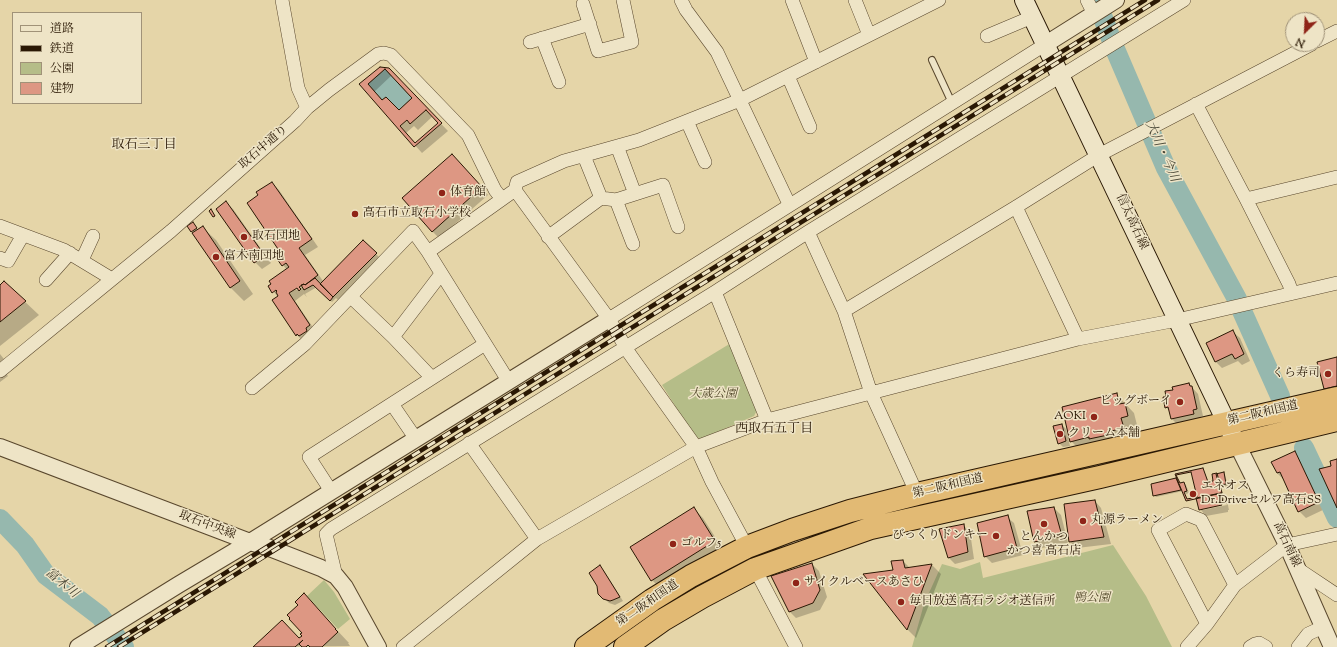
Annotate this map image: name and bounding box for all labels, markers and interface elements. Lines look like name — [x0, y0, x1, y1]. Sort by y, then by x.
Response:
legend — [12, 12, 142, 104]
north arrow — [1285, 12, 1325, 52]
text: 道路 — [50, 20, 74, 38]
text: N — [1293, 33, 1308, 51]
text: 鉄道 — [50, 40, 74, 58]
text: 公園 — [50, 60, 74, 78]
text: 建物 — [50, 80, 74, 98]
water label: 大川・今川 — [1141, 119, 1181, 185]
street label: 取石中通り — [237, 123, 291, 173]
district label: 取石三丁目 — [112, 138, 176, 154]
place label: 体育館 — [450, 186, 486, 200]
marker: 体育館 — [437, 188, 447, 198]
street label: 信太高石線 — [1112, 192, 1150, 252]
place label: 高石市立取石小学校 — [363, 207, 471, 221]
marker: 高石市立取石小学校 — [350, 209, 360, 219]
place label: 取石団地 — [252, 230, 300, 244]
marker: 取石団地 — [239, 232, 249, 242]
place label: 富木南団地 — [224, 250, 284, 264]
marker: 富木南団地 — [211, 252, 221, 262]
place label: くら寿司 — [1272, 367, 1320, 381]
marker: くら寿司 — [1323, 369, 1333, 379]
park label: 大歳公園 — [689, 388, 737, 402]
place label: ビッグボーイ — [1100, 395, 1172, 409]
marker: ビッグボーイ — [1175, 397, 1185, 407]
street label: 第二阪和国道 — [1226, 399, 1300, 429]
place label: AOKI — [1054, 410, 1086, 424]
marker: AOKI — [1089, 412, 1099, 422]
district label: 西取石五丁目 — [735, 422, 813, 438]
place label: クリーム本舗 — [1068, 427, 1140, 441]
marker: クリーム本舗 — [1055, 429, 1065, 439]
street label: 第二阪和国道 — [911, 472, 985, 502]
place label: エネオス Dr.Driveセルフ高石SS — [1201, 480, 1321, 508]
marker: エネオス Dr.Driveセルフ高石SS — [1188, 489, 1198, 499]
street label: 取石中央線 — [176, 509, 238, 543]
place label: 丸源ラーメン — [1091, 514, 1163, 528]
marker: 丸源ラーメン — [1078, 516, 1088, 526]
marker: とんかつ かつ喜 高石店 — [1039, 519, 1049, 529]
street label: 高石南線 — [1269, 520, 1303, 570]
place label: びっくりドンキー — [892, 529, 988, 543]
marker: びっくりドンキー — [991, 531, 1001, 541]
place label: とんかつ かつ喜 高石店 — [1007, 531, 1081, 559]
place label: ゴルフ5 — [681, 537, 721, 551]
marker: ゴルフ5 — [668, 539, 678, 549]
water label: 富木川 — [41, 565, 81, 603]
place label: サイクルベースあさひ — [804, 576, 924, 590]
street label: 第二阪和国道 — [614, 578, 682, 630]
marker: サイクルベースあさひ — [791, 578, 801, 588]
park label: 鴨公園 — [1074, 592, 1110, 606]
place label: 毎日放送 高石ラジオ送信所 — [909, 595, 1056, 609]
marker: 毎日放送 高石ラジオ送信所 — [896, 597, 906, 607]

